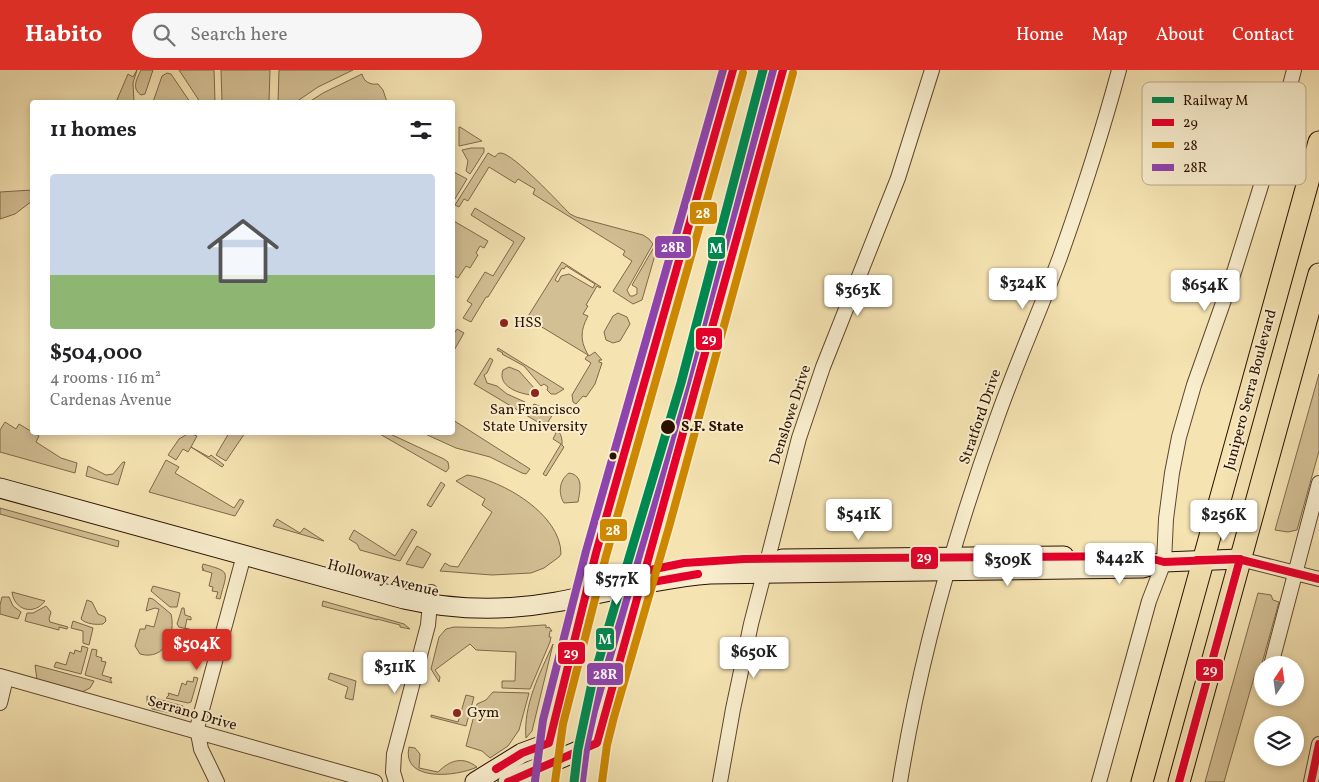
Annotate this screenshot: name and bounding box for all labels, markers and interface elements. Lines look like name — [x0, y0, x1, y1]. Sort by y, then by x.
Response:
search box — [132, 13, 482, 58]
text: Habito — [25, 18, 102, 52]
icon: search — [150, 21, 178, 49]
text: Search here — [190, 22, 288, 48]
text: Home — [1016, 23, 1064, 48]
text: Map — [1092, 23, 1128, 48]
text: About — [1156, 23, 1204, 48]
text: Contact — [1232, 23, 1294, 48]
legend — [1142, 82, 1306, 185]
text: Railway M — [1183, 92, 1248, 111]
text: 29 — [1183, 114, 1198, 133]
text: 11 homes — [50, 116, 137, 145]
icon: filters — [407, 116, 435, 144]
text: 28 — [1183, 137, 1198, 156]
text: 28R — [1183, 159, 1208, 178]
line badge: 28 — [689, 201, 718, 225]
text: 28 — [696, 205, 710, 224]
icon: home — [198, 206, 288, 296]
line badge: 28R — [654, 235, 692, 259]
line badge: M — [707, 236, 726, 260]
text: 28R — [661, 239, 686, 258]
text: M — [709, 240, 723, 259]
pin: $324K — [988, 268, 1058, 310]
pin: $654K — [1170, 270, 1240, 312]
text: $324K — [1000, 273, 1046, 295]
pin: $363K — [823, 274, 893, 317]
text: $654K — [1182, 275, 1228, 297]
text: $363K — [835, 280, 881, 302]
street label: Junipero Serra Boulevard — [1219, 307, 1283, 473]
place label: HSS — [514, 313, 542, 334]
marker: HSS — [498, 317, 510, 329]
line badge: 29 — [695, 327, 723, 351]
text: 29 — [702, 331, 717, 350]
text: $504,000 — [50, 339, 142, 368]
street label: Denslowe Drive — [765, 362, 817, 468]
street label: Stratford Drive — [955, 366, 1007, 468]
text: 4 rooms · 116 m² — [50, 368, 161, 390]
marker: San Francisco State University — [529, 387, 541, 399]
text: Cardenas Avenue — [50, 390, 172, 412]
place label: San Francisco State University — [482, 400, 588, 438]
place label: S.F. State — [681, 417, 744, 438]
marker: S.F. State — [659, 418, 677, 436]
unlabelled marker — [608, 451, 618, 461]
pin: $541K — [824, 498, 894, 541]
pin: $256K — [1189, 500, 1259, 542]
text: $541K — [837, 504, 881, 526]
text: $256K — [1201, 505, 1247, 527]
line badge: 28 — [599, 518, 628, 542]
text: 28 — [606, 522, 620, 541]
pin: $442K — [1085, 542, 1155, 585]
pin: $309K — [973, 544, 1043, 587]
line badge: 29 — [910, 546, 939, 570]
text: $442K — [1096, 548, 1144, 570]
text: 29 — [917, 549, 932, 568]
text: $309K — [984, 550, 1032, 572]
street label: Holloway Avenue — [325, 555, 441, 603]
pin: $577K — [582, 564, 652, 606]
text: $577K — [595, 569, 639, 591]
line badge: M — [595, 627, 615, 651]
pin: $504K — [162, 628, 232, 671]
text: M — [598, 631, 612, 650]
text: $504K — [173, 634, 221, 656]
pin: $650K — [719, 636, 789, 679]
line badge: 29 — [557, 641, 586, 665]
text: $650K — [731, 642, 777, 664]
text: 29 — [564, 645, 579, 664]
pin: $311K — [360, 652, 430, 694]
north arrow — [1254, 656, 1304, 706]
map controls — [1254, 656, 1304, 766]
text: $311K — [374, 657, 416, 679]
line badge: 29 — [1195, 658, 1224, 682]
line badge: 28R — [586, 662, 624, 686]
text: 29 — [1203, 662, 1218, 681]
text: 28R — [593, 666, 618, 685]
street label: Serrano Drive — [145, 691, 239, 737]
place label: Gym — [467, 703, 499, 724]
marker: Gym — [451, 707, 463, 719]
button: layers — [1254, 716, 1304, 766]

